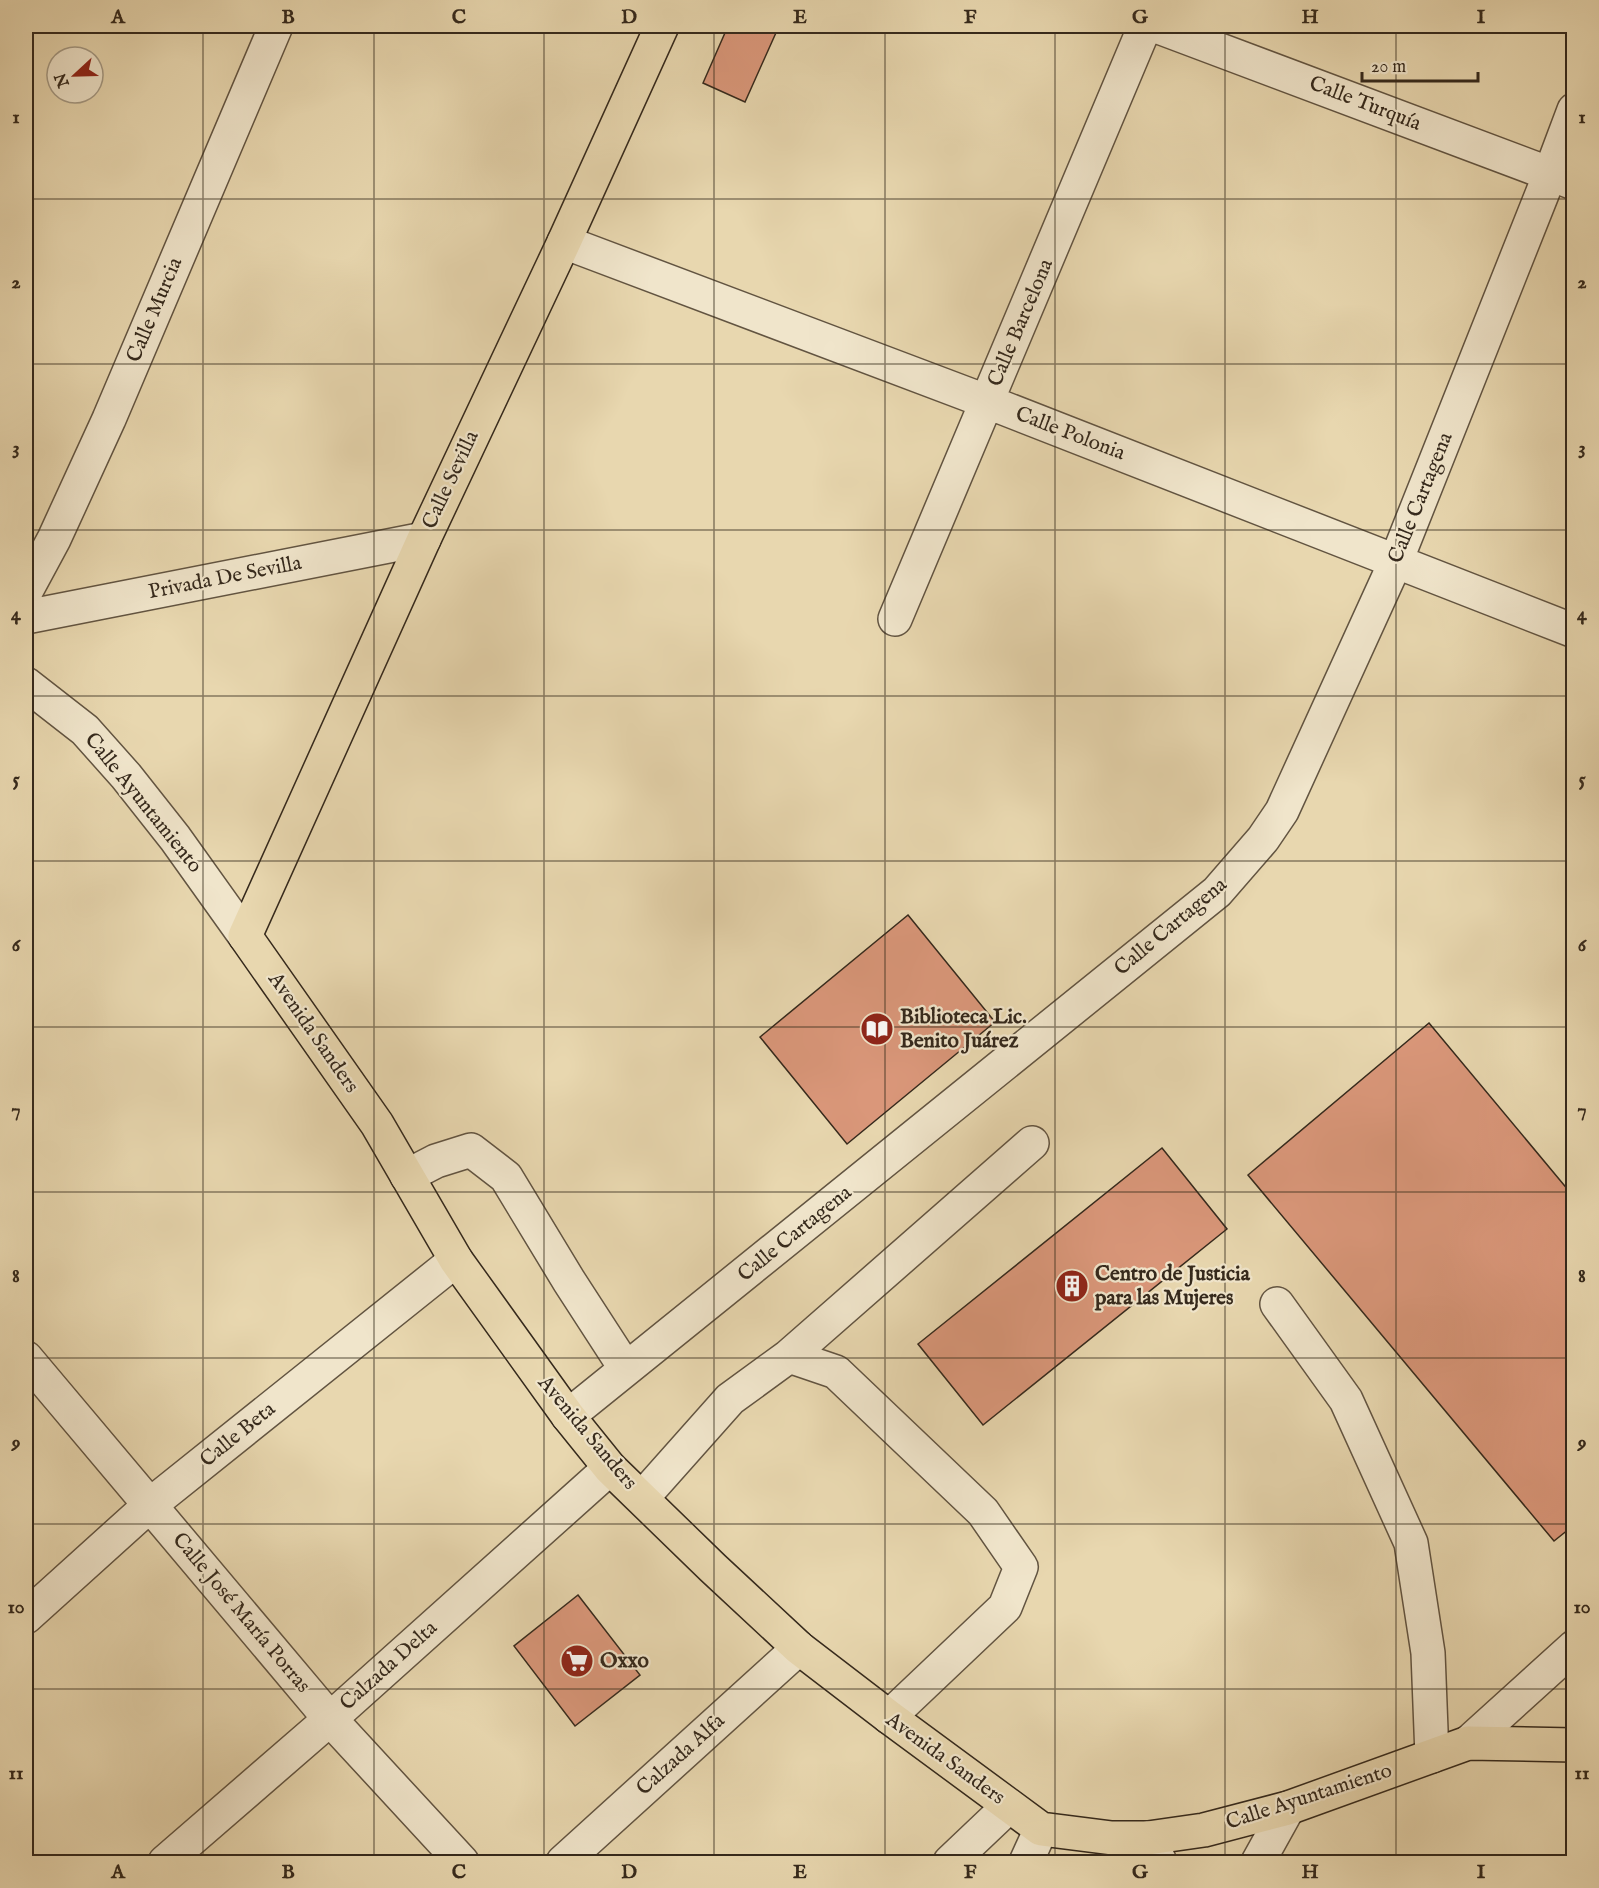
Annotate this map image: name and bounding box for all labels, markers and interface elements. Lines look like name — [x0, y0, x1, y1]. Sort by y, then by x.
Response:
text: A — [110, 5, 126, 30]
text: B — [281, 5, 295, 30]
text: C — [452, 5, 466, 30]
text: D — [621, 5, 637, 30]
text: E — [793, 5, 807, 30]
text: F — [964, 5, 977, 30]
text: G — [1132, 5, 1149, 30]
text: H — [1301, 5, 1319, 30]
text: I — [1477, 5, 1486, 30]
north arrow — [45, 45, 105, 105]
scale bar — [1362, 45, 1478, 83]
text: 20 m — [1371, 56, 1406, 79]
text: N — [51, 70, 75, 91]
street label: Calle Turquía — [1305, 70, 1426, 138]
text: 1 — [12, 105, 20, 130]
text: 1 — [1578, 105, 1586, 130]
street label: Calle Murcia — [121, 253, 190, 367]
street label: Calle Barcelona — [982, 254, 1060, 391]
text: 2 — [11, 270, 21, 295]
text: 2 — [1577, 270, 1587, 295]
street label: Calle Polonia — [1011, 401, 1130, 468]
street label: Calle Sevilla — [416, 426, 486, 534]
street label: Calle Cartagena — [1382, 428, 1460, 568]
text: 3 — [12, 436, 20, 461]
text: 3 — [1578, 436, 1586, 461]
street label: Privada De Sevilla — [146, 550, 305, 606]
text: 4 — [11, 602, 22, 627]
text: 4 — [1577, 602, 1588, 627]
street label: Calle Ayuntamiento — [78, 727, 208, 879]
text: 5 — [12, 767, 20, 792]
text: 5 — [1578, 767, 1586, 792]
street label: Calle Cartagena — [1109, 871, 1234, 982]
text: 6 — [12, 933, 22, 958]
text: 6 — [1578, 933, 1588, 958]
street label: Avenida Sanders — [261, 967, 365, 1099]
place label: Biblioteca Lic. Benito Juárez — [900, 1004, 1027, 1055]
library icon: Biblioteca Lic. Benito Juárez — [859, 1011, 895, 1047]
text: 7 — [11, 1098, 21, 1123]
text: 7 — [1577, 1098, 1587, 1123]
street label: Calle Cartagena — [732, 1179, 858, 1288]
place label: Centro de Justicia para las Mujeres — [1094, 1261, 1251, 1312]
text: 8 — [12, 1264, 20, 1289]
text: 8 — [1578, 1264, 1586, 1289]
building icon: Centro de Justicia para las Mujeres — [1054, 1268, 1090, 1304]
street label: Avenida Sanders — [531, 1370, 643, 1496]
street label: Calle Beta — [195, 1396, 282, 1474]
text: 9 — [11, 1430, 21, 1455]
text: 9 — [1577, 1430, 1587, 1455]
street label: Calle José María Porras — [166, 1527, 316, 1699]
text: 10 — [7, 1595, 25, 1620]
text: 10 — [1573, 1595, 1591, 1620]
street label: Calzada Delta — [335, 1615, 444, 1717]
supermarket icon: Oxxo — [559, 1643, 595, 1679]
place label: Oxxo — [600, 1648, 650, 1675]
street label: Avenida Sanders — [879, 1706, 1010, 1811]
street label: Calzada Alfa — [631, 1708, 732, 1802]
street label: Calle Ayuntamiento — [1223, 1757, 1395, 1837]
text: 11 — [9, 1761, 23, 1786]
text: 11 — [1575, 1761, 1589, 1786]
text: A — [110, 1860, 126, 1885]
text: B — [281, 1860, 295, 1885]
text: C — [452, 1860, 466, 1885]
text: D — [621, 1860, 637, 1885]
text: E — [793, 1860, 807, 1885]
text: F — [964, 1860, 977, 1885]
text: G — [1132, 1860, 1149, 1885]
text: H — [1301, 1860, 1319, 1885]
text: I — [1477, 1860, 1486, 1885]

